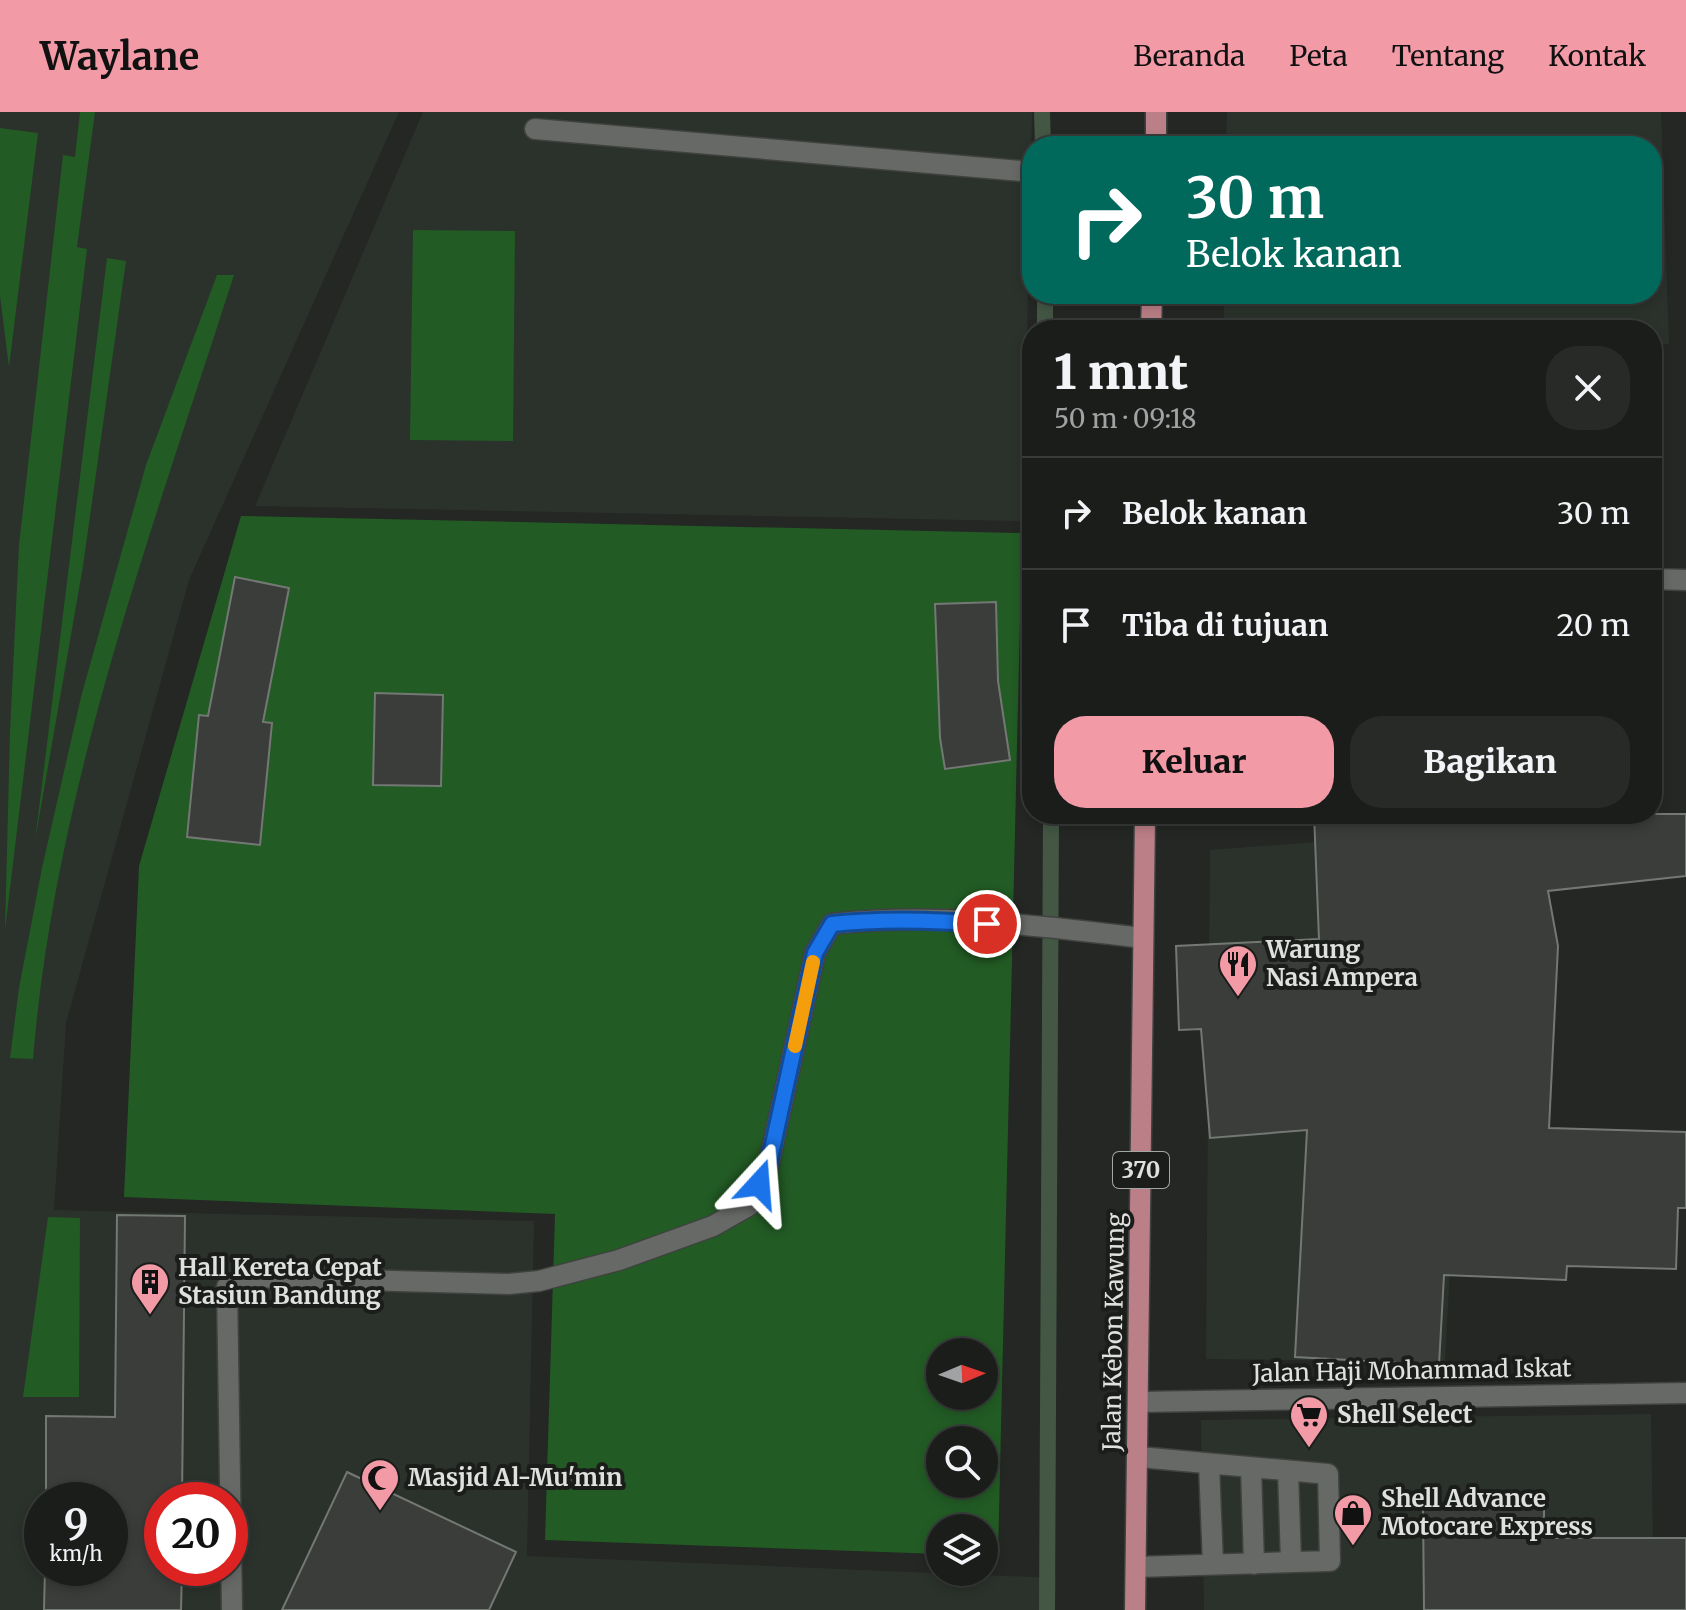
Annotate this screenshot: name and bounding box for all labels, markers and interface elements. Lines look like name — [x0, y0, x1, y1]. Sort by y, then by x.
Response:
text: Waylane — [40, 33, 199, 80]
text: Beranda — [1133, 38, 1245, 74]
text: Peta — [1289, 38, 1348, 74]
text: Tentang — [1392, 38, 1504, 74]
text: Kontak — [1548, 38, 1646, 74]
text: 30 m — [1186, 163, 1324, 233]
icon: right — [1054, 168, 1158, 272]
text: Belok kanan — [1186, 232, 1402, 277]
text: 1 mnt — [1054, 342, 1188, 402]
button: close — [1546, 346, 1630, 430]
text: 50 m · 09:18 — [1054, 402, 1197, 435]
icon: right — [1054, 491, 1098, 535]
text: Belok kanan — [1122, 494, 1307, 532]
text: 30 m — [1557, 494, 1630, 532]
icon: arrive — [1054, 603, 1098, 647]
text: Tiba di tujuan — [1122, 606, 1328, 644]
text: 20 m — [1557, 606, 1630, 644]
button: Keluar — [1054, 716, 1334, 808]
button: Bagikan — [1350, 716, 1630, 808]
pin — [953, 890, 1021, 958]
icon: arrive — [965, 902, 1009, 946]
place label: Warung Nasi Ampera — [1265, 934, 1418, 993]
restaurant icon: Warung Nasi Ampera — [1217, 943, 1259, 998]
position arrow — [717, 1142, 801, 1226]
road number: 370 — [1113, 1152, 1169, 1188]
street label: Jalan Kebon Kawung — [1096, 1212, 1131, 1453]
place label: Hall Kereta Cepat Stasiun Bandung — [178, 1252, 382, 1311]
building icon: Hall Kereta Cepat Stasiun Bandung — [129, 1261, 171, 1316]
north arrow — [926, 1338, 998, 1410]
map controls — [926, 1338, 998, 1586]
street label: Jalan Haji Mohammad Iskat — [1251, 1352, 1572, 1389]
supermarket icon: Shell Select — [1288, 1394, 1330, 1449]
place label: Shell Select — [1337, 1399, 1473, 1430]
button: search — [926, 1426, 998, 1498]
mosque icon: Masjid Al-Mu'min — [359, 1457, 401, 1512]
place label: Masjid Al-Mu'min — [408, 1462, 622, 1493]
speed limit sign: 20 — [144, 1482, 248, 1586]
place label: Shell Advance Motocare Express — [1381, 1483, 1593, 1542]
shop icon: Shell Advance Motocare Express — [1332, 1492, 1374, 1547]
text: 9 — [64, 1499, 88, 1549]
button: layers — [926, 1514, 998, 1586]
text: km/h — [50, 1541, 102, 1566]

